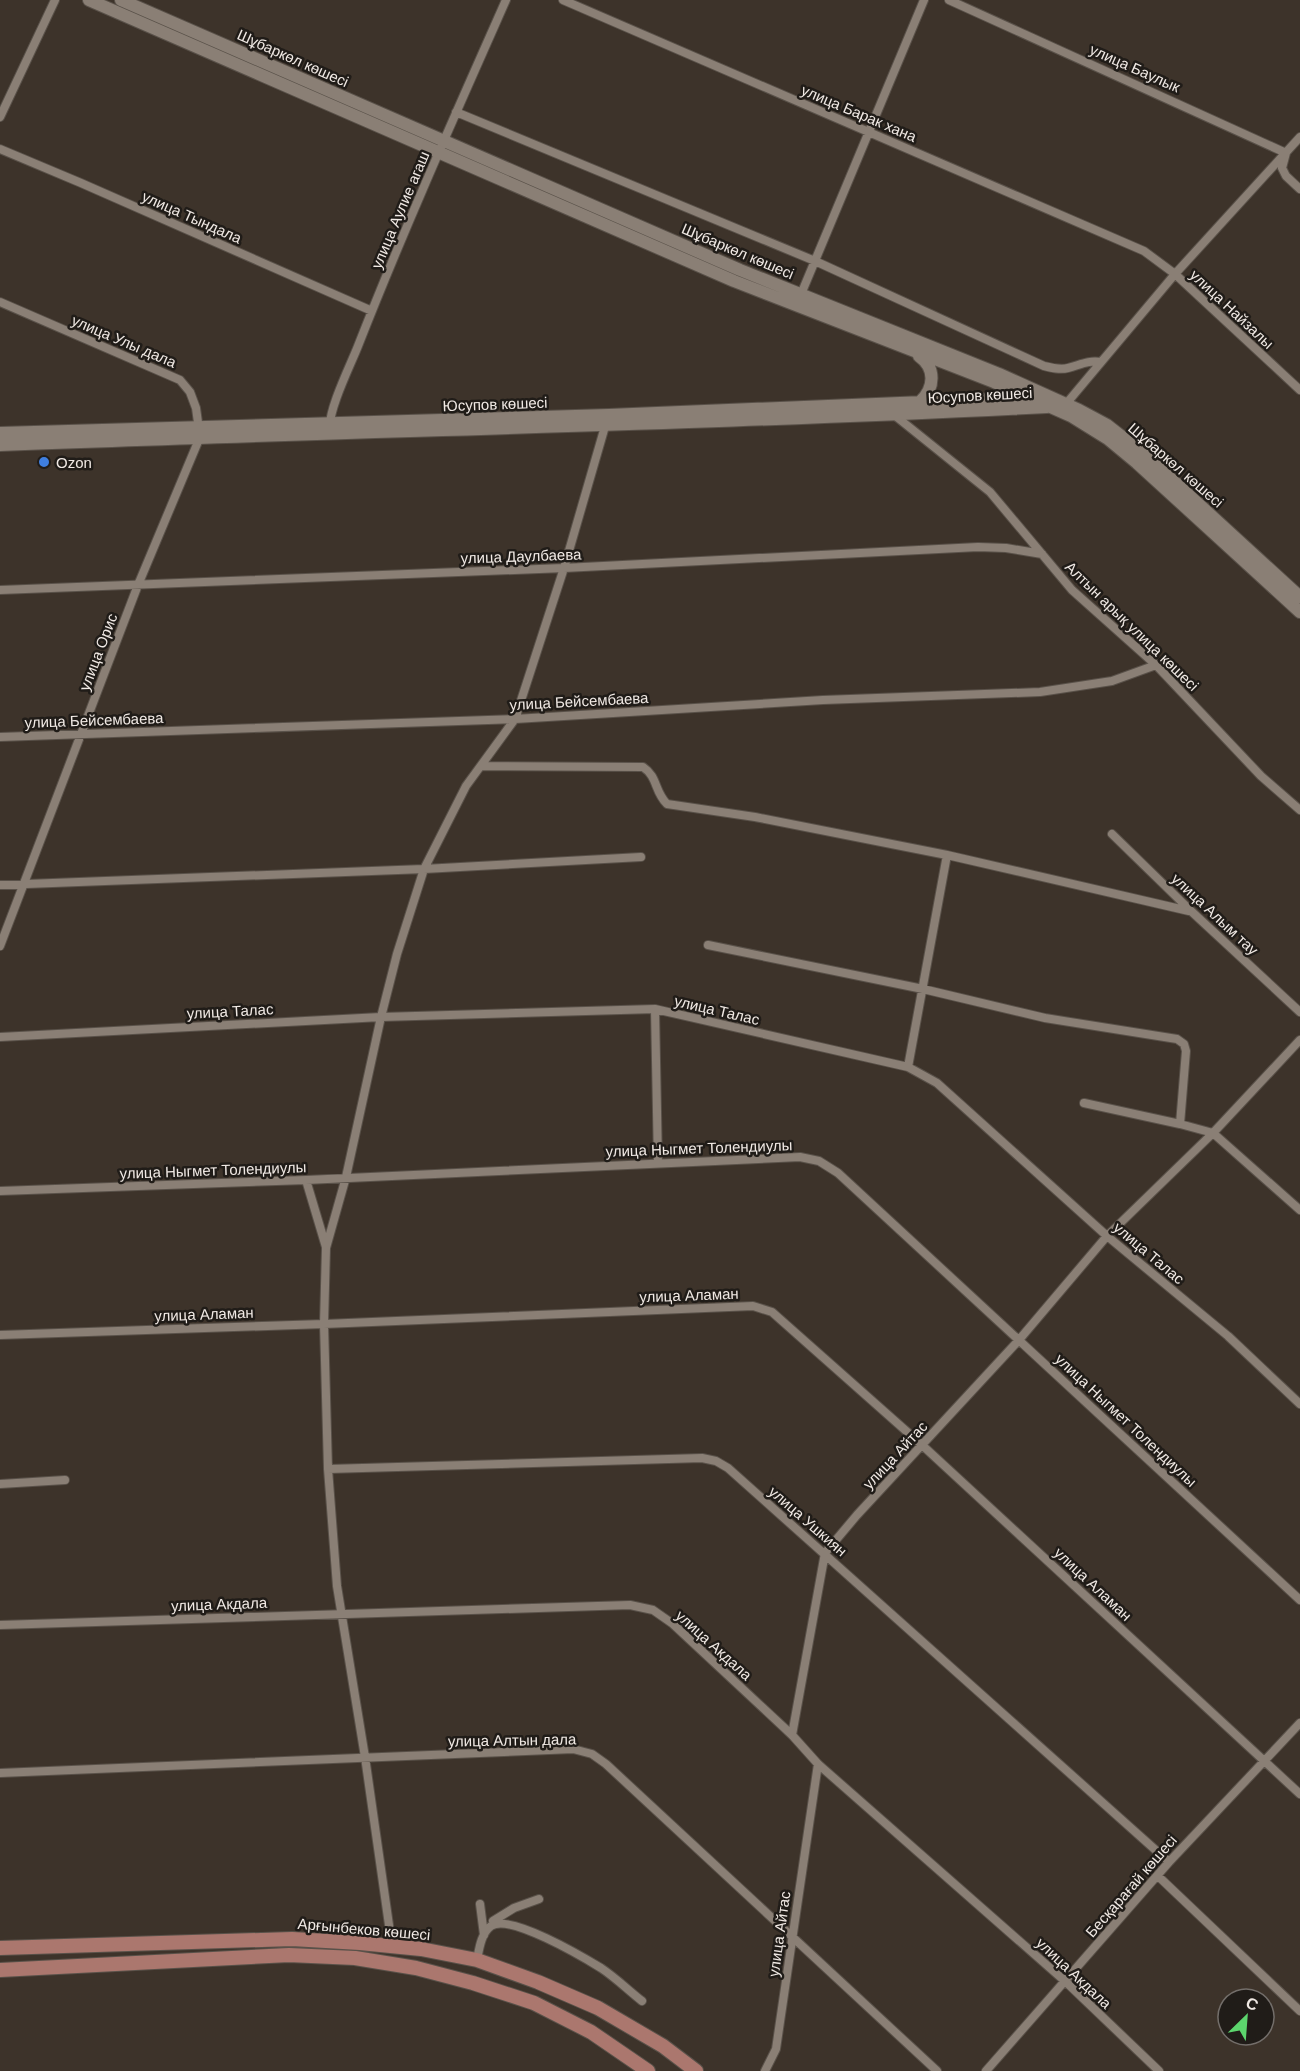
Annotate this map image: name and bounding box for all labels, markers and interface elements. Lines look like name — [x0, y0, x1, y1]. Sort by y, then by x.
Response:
street label: Шұбаркөл көшесі — [235, 26, 351, 90]
street label: улица Баулык — [1087, 41, 1183, 96]
street label: улица Барак хана — [799, 81, 920, 145]
street label: улица Аулие агаш — [368, 149, 432, 271]
street label: улица Тындала — [140, 187, 245, 247]
street label: Шұбаркөл көшесі — [679, 220, 797, 282]
street label: улица Найзалы — [1187, 266, 1277, 352]
street label: улица Улы дала — [69, 311, 179, 371]
street label: Юсупов көшесі — [927, 384, 1033, 406]
street label: Юсупов көшесі — [442, 394, 548, 414]
street label: Шұбаркөл көшесі — [1125, 419, 1227, 511]
place label: Ozon — [56, 454, 92, 471]
marker: Ozon — [37, 455, 51, 469]
street label: улица Даулбаева — [460, 545, 582, 567]
street label: Алтын арық улица көшесі — [1062, 558, 1202, 694]
street label: улица Орис — [75, 611, 121, 693]
street label: улица Бейсембаева — [509, 689, 650, 713]
street label: улица Бейсембаева — [24, 709, 164, 731]
street label: улица Алым тау — [1168, 870, 1262, 959]
street label: улица Талас — [673, 992, 762, 1028]
street label: улица Талас — [186, 1000, 274, 1022]
street label: улица Ныгмет Толендиулы — [605, 1136, 793, 1160]
street label: улица Ныгмет Толендиулы — [119, 1158, 307, 1182]
street label: улица Талас — [1110, 1219, 1188, 1288]
street label: улица Аламан — [639, 1285, 739, 1305]
street label: улица Аламан — [154, 1304, 254, 1324]
street label: улица Ныгмет Толендиулы — [1052, 1350, 1200, 1490]
street label: улица Айтас — [859, 1417, 931, 1492]
street label: улица Ушкиян — [766, 1483, 850, 1559]
street label: улица Аламан — [1051, 1544, 1135, 1624]
street label: улица Акдала — [171, 1594, 268, 1614]
street label: улица Акдала — [673, 1607, 756, 1684]
street label: улица Алтын дала — [448, 1730, 577, 1750]
street label: Бесқарағай көшесі — [1082, 1831, 1180, 1941]
street label: улица Айтас — [765, 1890, 793, 1978]
street label: Арғынбеков көшесі — [297, 1915, 431, 1943]
street label: улица Акдала — [1033, 1934, 1115, 2012]
north arrow — [1216, 1987, 1276, 2047]
text: С — [1243, 1994, 1261, 2014]

